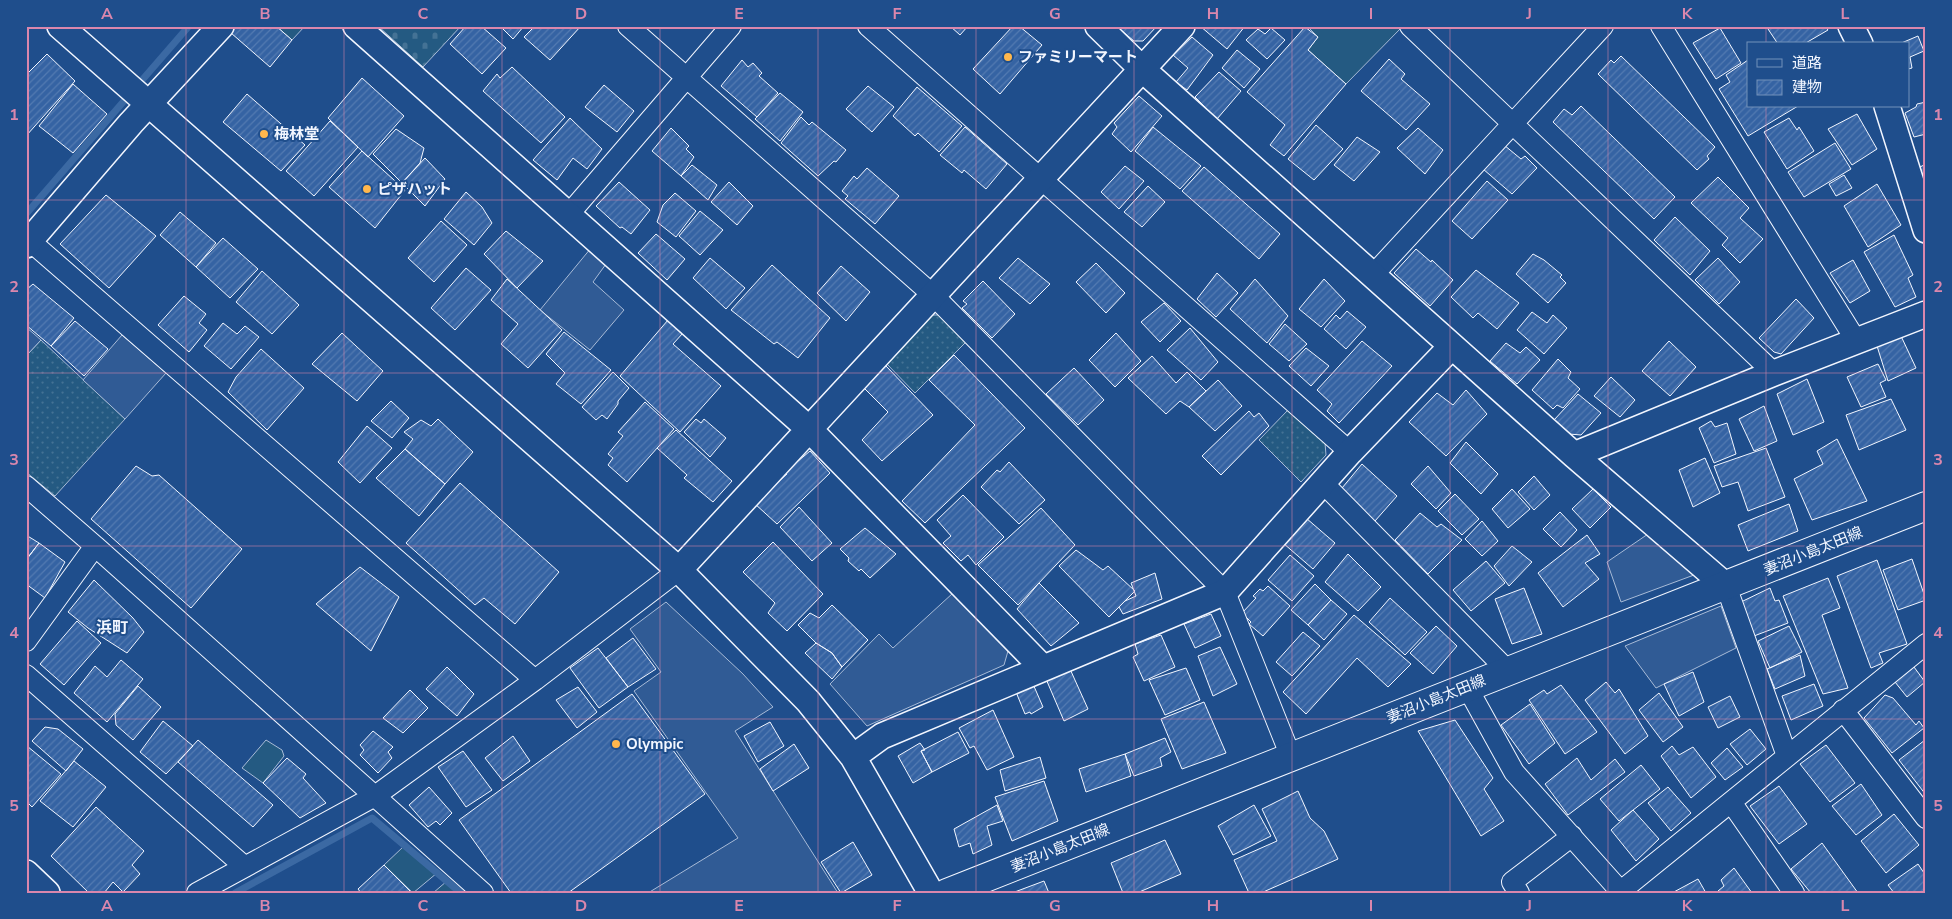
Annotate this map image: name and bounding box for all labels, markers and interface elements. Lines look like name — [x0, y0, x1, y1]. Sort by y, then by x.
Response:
text: A — [101, 3, 113, 25]
text: B — [259, 3, 271, 25]
text: C — [418, 3, 429, 25]
text: D — [575, 3, 587, 25]
text: E — [734, 3, 744, 25]
text: F — [893, 3, 902, 25]
text: G — [1049, 3, 1061, 25]
text: H — [1207, 3, 1219, 25]
text: I — [1369, 3, 1373, 25]
text: J — [1525, 3, 1532, 25]
text: K — [1682, 3, 1694, 25]
text: L — [1841, 3, 1850, 25]
legend — [1747, 42, 1910, 108]
place label: ファミリーマート — [1018, 47, 1138, 67]
marker: ファミリーマート — [1002, 51, 1014, 63]
text: 道路 — [1792, 53, 1822, 73]
text: 建物 — [1792, 77, 1822, 97]
text: 1 — [9, 104, 19, 126]
text: 1 — [1933, 104, 1943, 126]
place label: 梅林堂 — [274, 124, 319, 144]
marker: 梅林堂 — [258, 128, 270, 140]
place label: ピザハット — [377, 179, 452, 199]
marker: ピザハット — [361, 183, 373, 195]
text: 2 — [9, 276, 19, 298]
text: 2 — [1933, 276, 1943, 298]
text: 3 — [9, 449, 19, 471]
text: 3 — [1933, 449, 1943, 471]
street label: 妻沼小島太田線 — [1761, 522, 1865, 580]
district label: 浜町 — [96, 617, 128, 639]
text: 4 — [9, 622, 19, 644]
text: 4 — [1933, 622, 1943, 644]
street label: 妻沼小島太田線 — [1384, 670, 1488, 728]
place label: Olympic — [626, 734, 683, 754]
marker: Olympic — [610, 738, 622, 750]
text: 5 — [9, 795, 19, 817]
text: 5 — [1933, 795, 1943, 817]
street label: 妻沼小島太田線 — [1008, 819, 1112, 877]
text: A — [101, 895, 113, 917]
text: B — [259, 895, 271, 917]
text: C — [418, 895, 429, 917]
text: D — [575, 895, 587, 917]
text: E — [734, 895, 744, 917]
text: F — [893, 895, 902, 917]
text: G — [1049, 895, 1061, 917]
text: H — [1207, 895, 1219, 917]
text: I — [1369, 895, 1373, 917]
text: J — [1525, 895, 1532, 917]
text: K — [1682, 895, 1694, 917]
text: L — [1841, 895, 1850, 917]

